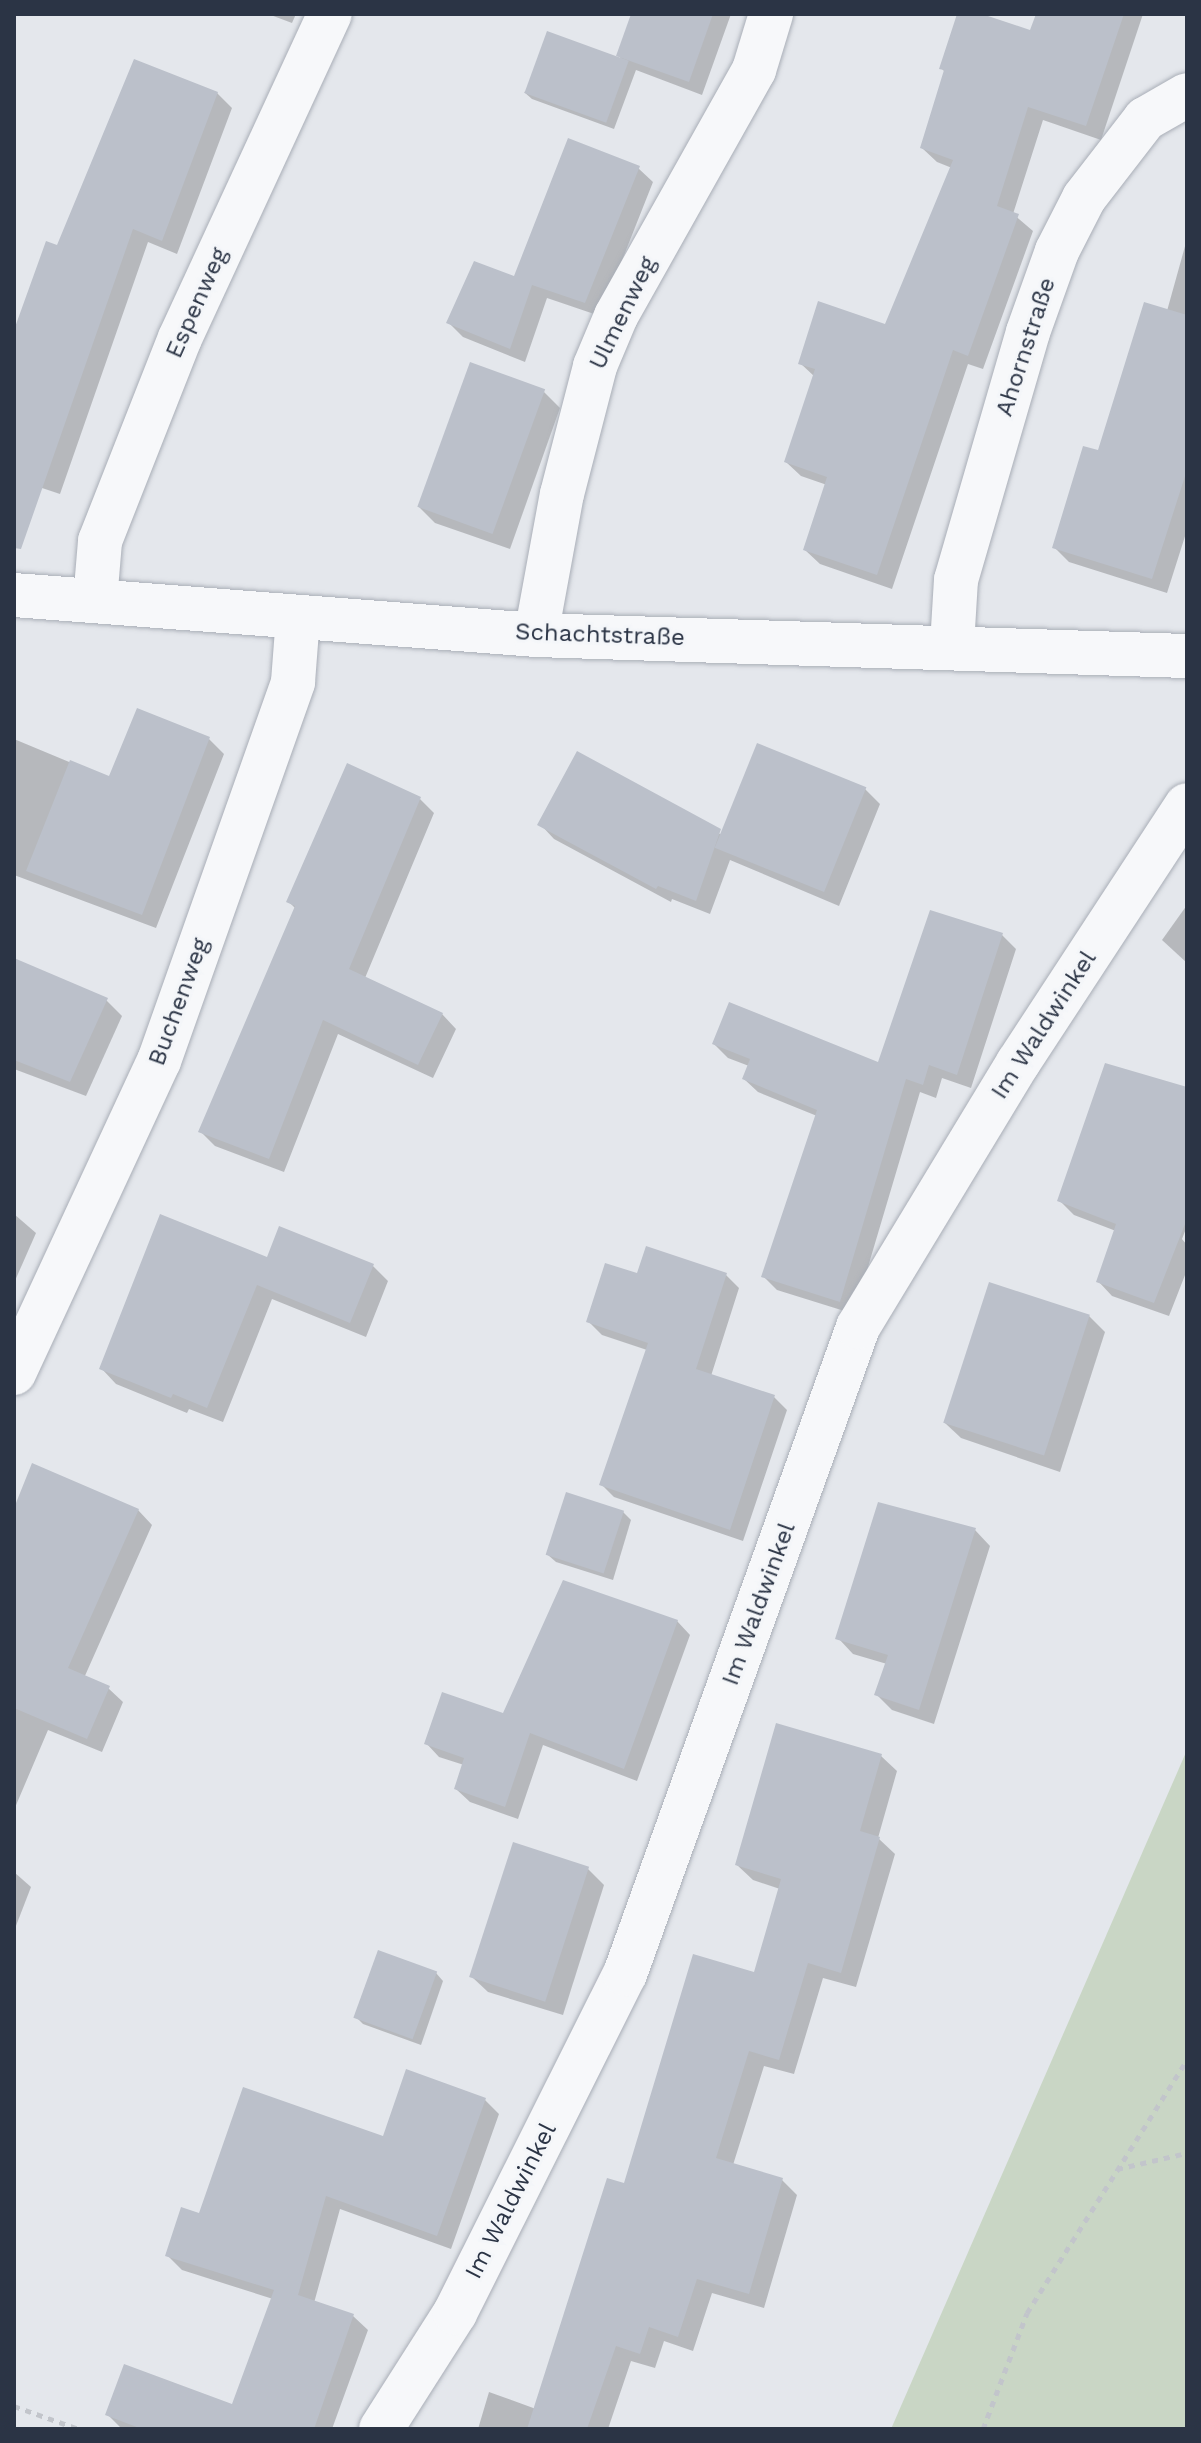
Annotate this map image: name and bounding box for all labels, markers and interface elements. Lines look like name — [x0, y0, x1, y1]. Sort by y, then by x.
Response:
street label: Espenweg — [160, 243, 234, 363]
street label: Ulmenweg — [583, 252, 663, 374]
street label: Ahornstraße — [990, 274, 1062, 420]
street label: Schachtstraße — [515, 618, 685, 652]
street label: Buchenweg — [143, 934, 215, 1070]
street label: Im Waldwinkel — [985, 945, 1103, 1105]
street label: Im Waldwinkel — [716, 1518, 802, 1690]
street label: Im Waldwinkel — [459, 2118, 563, 2284]

